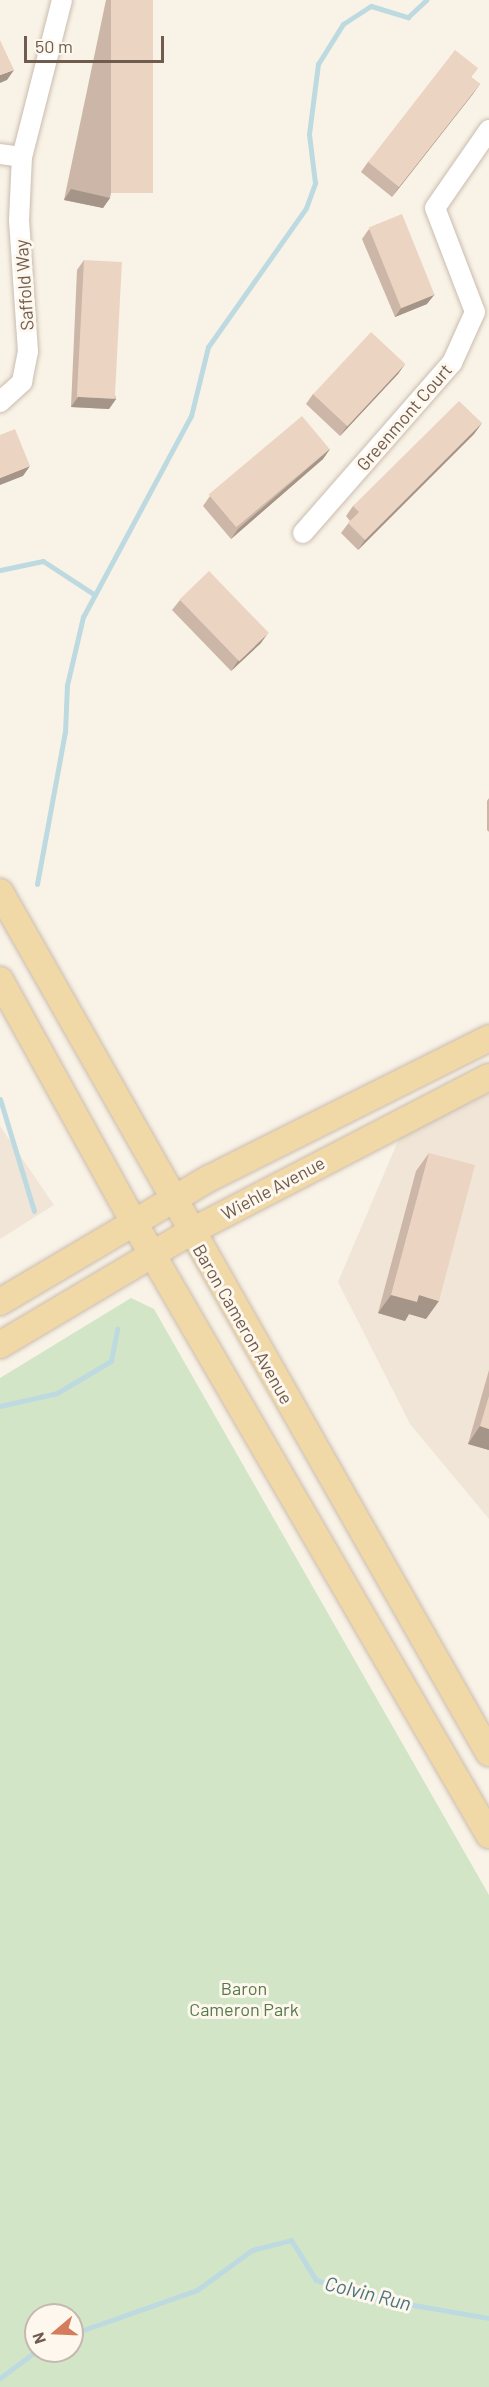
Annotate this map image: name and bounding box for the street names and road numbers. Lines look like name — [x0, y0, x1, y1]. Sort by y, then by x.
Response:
street label: Saffold Way — [10, 239, 38, 331]
street label: Greenmont Court — [352, 359, 456, 475]
street label: Wiehle Avenue — [218, 1152, 328, 1224]
street label: Baron Cameron Avenue — [188, 1240, 298, 1408]

